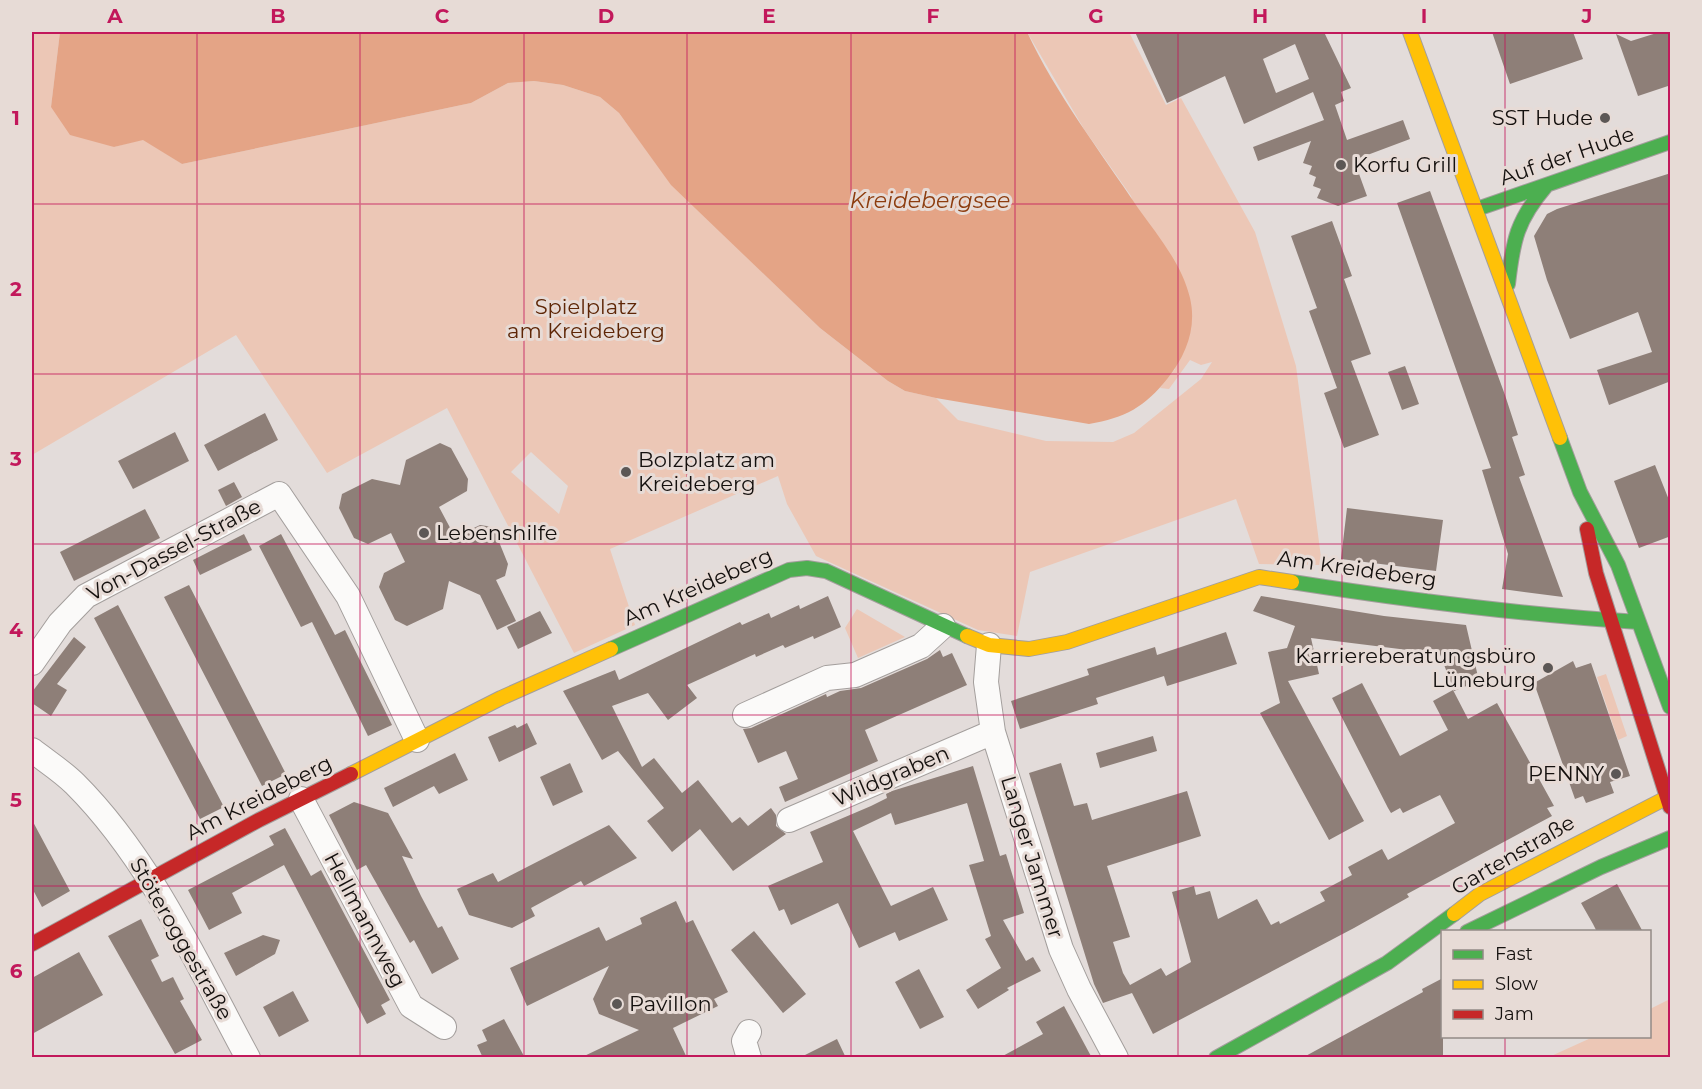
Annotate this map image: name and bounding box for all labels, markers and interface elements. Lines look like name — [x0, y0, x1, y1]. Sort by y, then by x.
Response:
text: A — [106, 4, 123, 28]
text: B — [270, 4, 286, 28]
text: C — [435, 4, 450, 28]
text: D — [598, 4, 614, 28]
text: E — [762, 4, 776, 28]
text: F — [927, 4, 940, 28]
text: G — [1088, 4, 1104, 28]
text: H — [1252, 4, 1268, 28]
text: I — [1421, 4, 1427, 28]
text: J — [1581, 4, 1592, 28]
place label: SST Hude — [1492, 105, 1593, 130]
text: 1 — [12, 106, 20, 130]
marker: SST Hude — [1598, 111, 1612, 125]
street label: Auf der Hude — [1496, 121, 1637, 190]
place label: Korfu Grill — [1353, 152, 1457, 177]
marker: Korfu Grill — [1334, 158, 1348, 172]
water label: Kreidebergsee — [850, 187, 1010, 214]
text: 2 — [10, 277, 22, 301]
park label: Spielplatz am Kreideberg — [507, 294, 665, 343]
text: 3 — [9, 447, 22, 471]
place label: Bolzplatz am Kreideberg — [638, 447, 775, 496]
marker: Bolzplatz am Kreideberg — [619, 465, 633, 479]
street label: Von-Dassel-Straße — [83, 493, 265, 606]
place label: Lebenshilfe — [436, 520, 557, 545]
marker: Lebenshilfe — [417, 526, 431, 540]
street label: Am Kreideberg — [619, 542, 776, 631]
street label: Am Kreideberg — [1276, 545, 1438, 592]
text: 4 — [9, 618, 23, 642]
place label: Karriereberatungsbüro Lüneburg — [1295, 643, 1536, 692]
marker: Karriereberatungsbüro Lüneburg — [1541, 661, 1555, 675]
street label: Wildgraben — [829, 740, 953, 811]
street label: Am Kreideberg — [182, 750, 336, 845]
place label: PENNY — [1528, 761, 1605, 786]
marker: PENNY — [1609, 767, 1623, 781]
street label: Langer Jammer — [996, 773, 1069, 941]
text: 5 — [10, 788, 22, 812]
street label: Gartenstraße — [1447, 809, 1579, 900]
street label: Hellmannweg — [319, 848, 411, 991]
street label: Stöteroggestraße — [125, 853, 238, 1024]
legend — [1441, 930, 1651, 1038]
text: Fast — [1495, 943, 1533, 965]
text: 6 — [10, 959, 23, 983]
text: Slow — [1495, 973, 1538, 995]
place label: Pavillon — [629, 991, 712, 1016]
marker: Pavillon — [610, 997, 624, 1011]
text: Jam — [1494, 1003, 1534, 1025]

